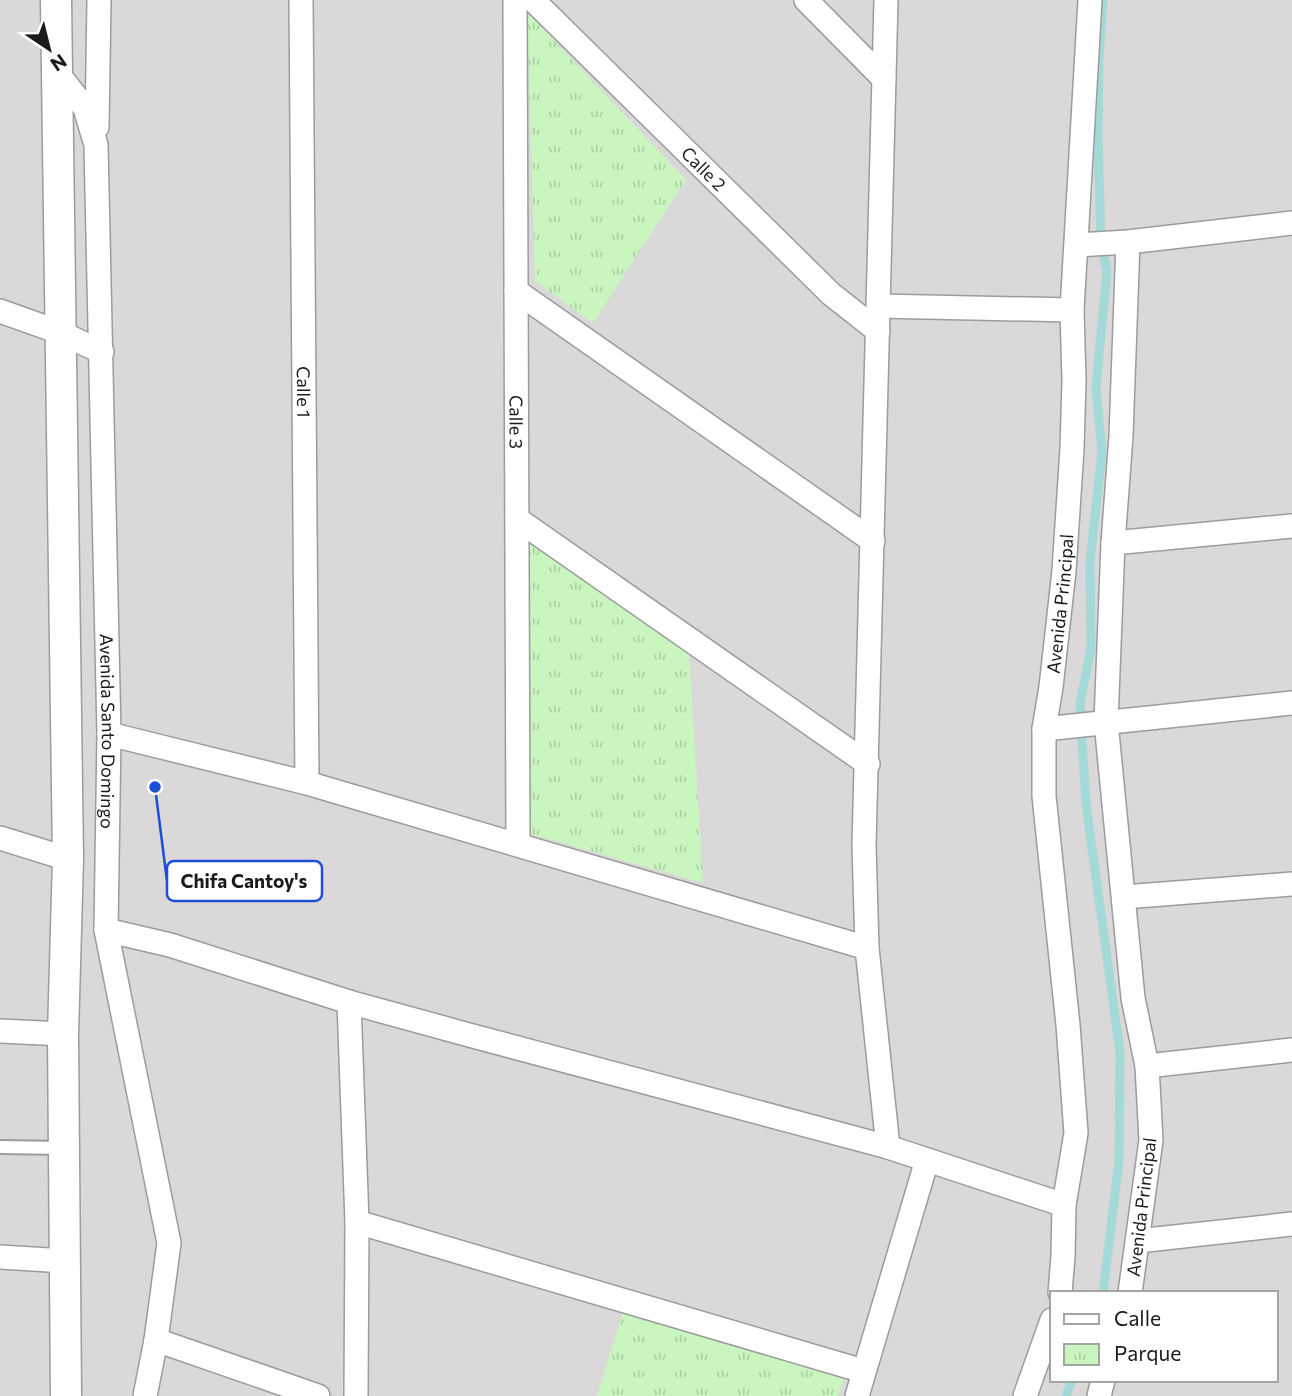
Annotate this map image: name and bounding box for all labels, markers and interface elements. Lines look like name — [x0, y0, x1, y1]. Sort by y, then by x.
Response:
north arrow — [14, 14, 84, 84]
text: N — [47, 50, 71, 77]
street label: Calle 2 — [677, 142, 731, 195]
street label: Calle 1 — [293, 366, 315, 418]
street label: Calle 3 — [505, 395, 528, 449]
street label: Avenida Principal — [1042, 533, 1077, 675]
street label: Avenida Santo Domingo — [96, 633, 120, 829]
callout: Chifa Cantoy's — [167, 861, 322, 901]
text: Chifa Cantoy's — [181, 869, 308, 892]
street label: Avenida Principal — [1122, 1136, 1160, 1278]
legend — [1050, 1291, 1278, 1382]
text: Calle — [1114, 1305, 1161, 1330]
text: Parque — [1114, 1340, 1181, 1365]

